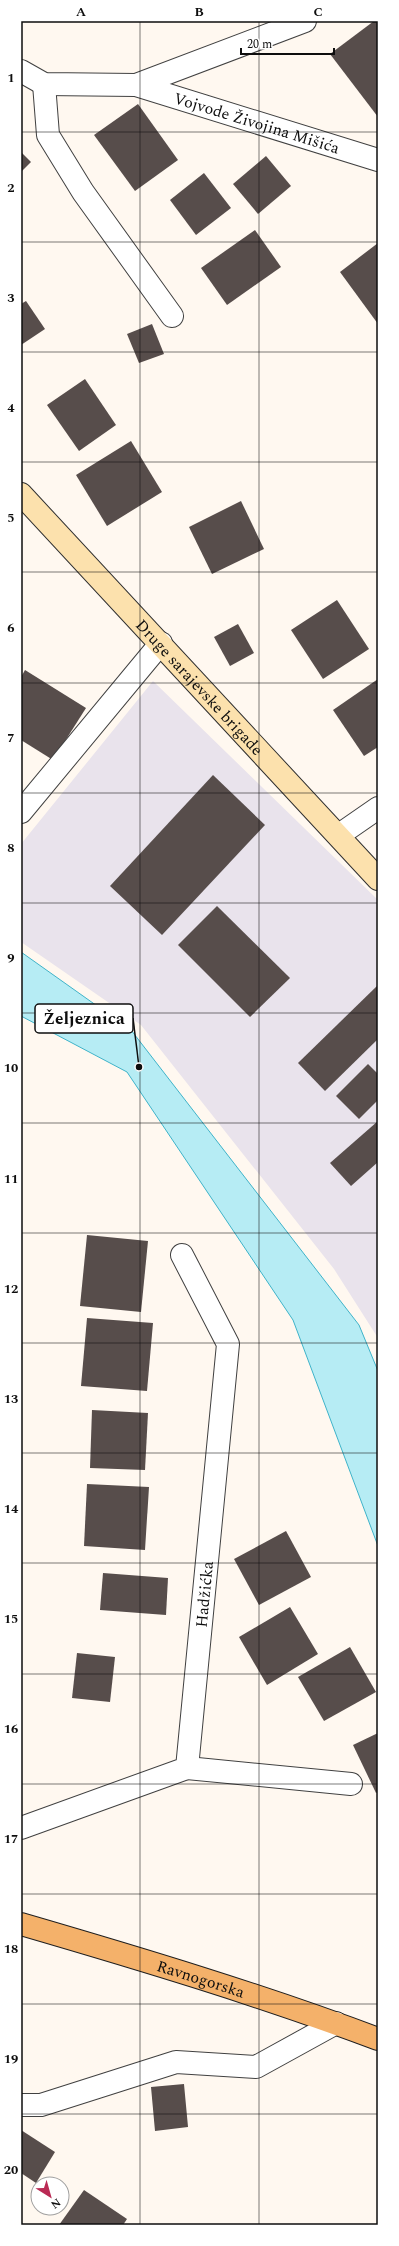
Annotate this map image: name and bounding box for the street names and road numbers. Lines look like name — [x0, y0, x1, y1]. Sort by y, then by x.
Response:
street label: Vojvode Živojina Mišića — [171, 86, 343, 160]
street label: Druge sarajevske brigade — [130, 614, 269, 761]
street label: Hadžićka — [190, 1560, 220, 1629]
street label: Ravnogorska — [154, 1954, 248, 2005]

